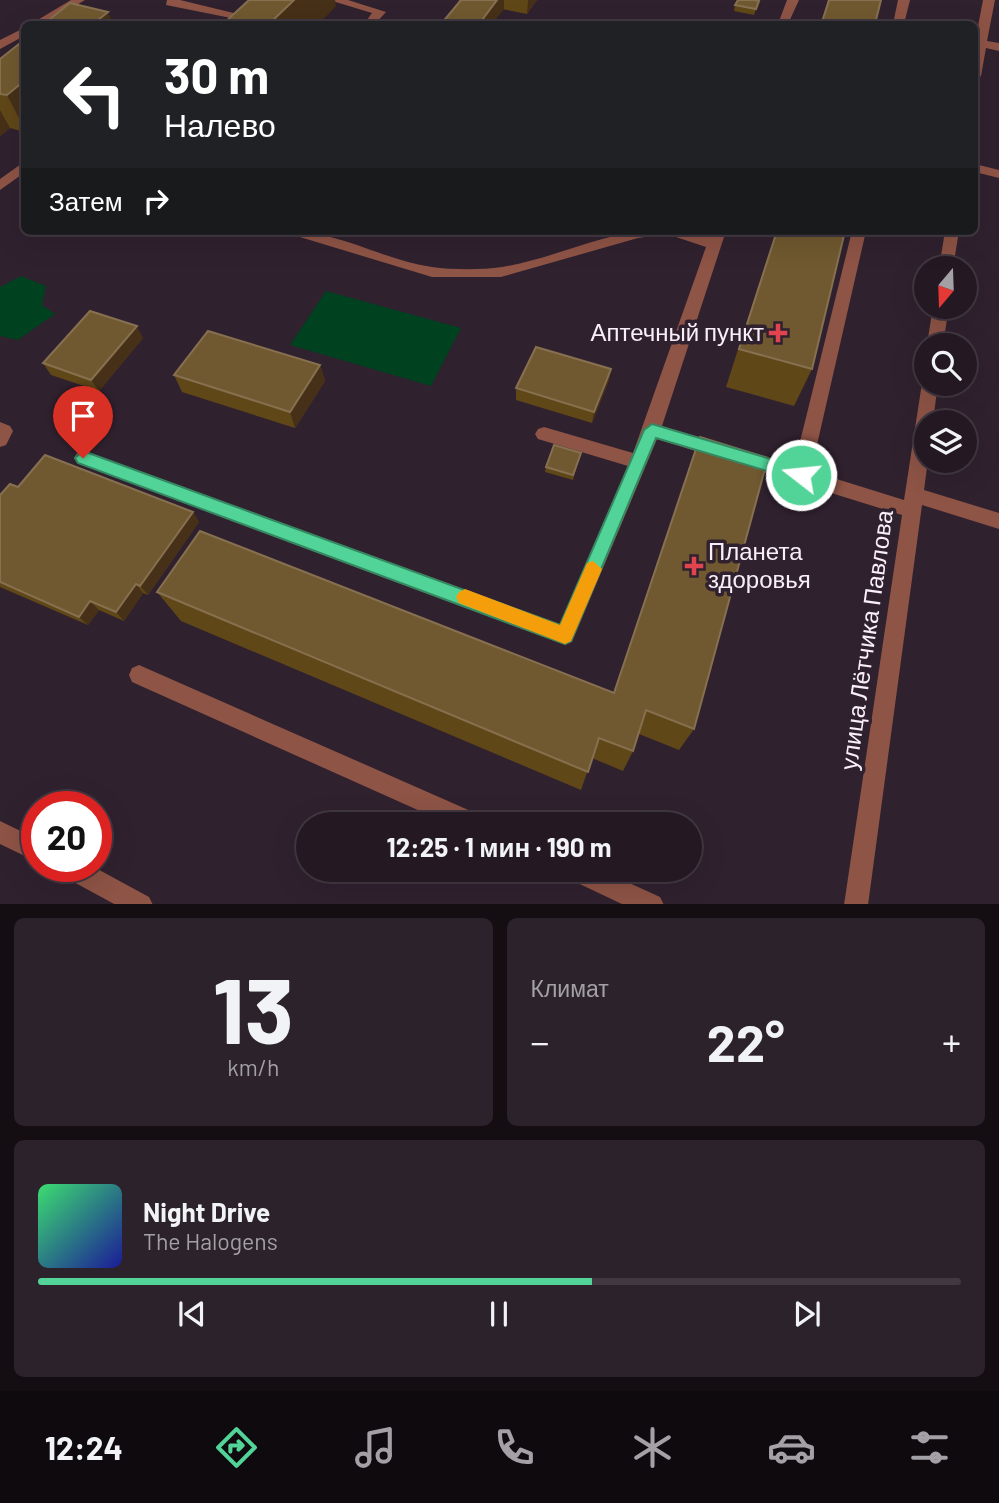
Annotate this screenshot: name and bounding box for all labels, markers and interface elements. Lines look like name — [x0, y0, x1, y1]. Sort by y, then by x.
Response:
text: 30 m — [164, 45, 269, 104]
icon: left — [49, 49, 140, 140]
text: Налево — [164, 105, 276, 143]
icon: right — [137, 182, 175, 220]
text: Затем — [49, 185, 123, 216]
north arrow — [914, 256, 976, 318]
map controls — [914, 256, 977, 473]
place label: Аптечный пункт — [590, 317, 764, 346]
marker: Аптечный пункт — [770, 325, 786, 341]
button: search — [914, 333, 977, 396]
pin — [53, 386, 113, 458]
icon: arrive — [64, 397, 102, 435]
button: layers — [914, 410, 977, 473]
position arrow — [764, 438, 838, 512]
street label: улица Лётчика Павлова — [833, 507, 898, 772]
place label: Планета здоровья — [708, 536, 811, 593]
marker: Планета здоровья — [686, 558, 702, 574]
speed limit sign: 20 — [21, 791, 112, 882]
text: 12:25 · 1 мин · 190 m — [387, 831, 611, 862]
text: 13 — [213, 953, 294, 1062]
text: Климат — [531, 974, 609, 1002]
text: 22° — [707, 1010, 785, 1072]
text: − — [531, 1018, 550, 1064]
text: + — [942, 1018, 961, 1064]
text: km/h — [227, 1053, 279, 1081]
text: Night Drive — [143, 1196, 270, 1227]
text: The Halogens — [143, 1227, 278, 1255]
icon: previous — [173, 1295, 211, 1333]
icon: pause — [480, 1295, 518, 1333]
icon: next — [788, 1295, 826, 1333]
icon: directions — [212, 1423, 261, 1472]
icon: music — [351, 1423, 400, 1472]
icon: phone — [490, 1423, 539, 1472]
icon: climate — [628, 1423, 677, 1472]
icon: car — [767, 1423, 816, 1472]
icon: filters — [905, 1423, 954, 1472]
text: 12:24 — [45, 1428, 123, 1466]

